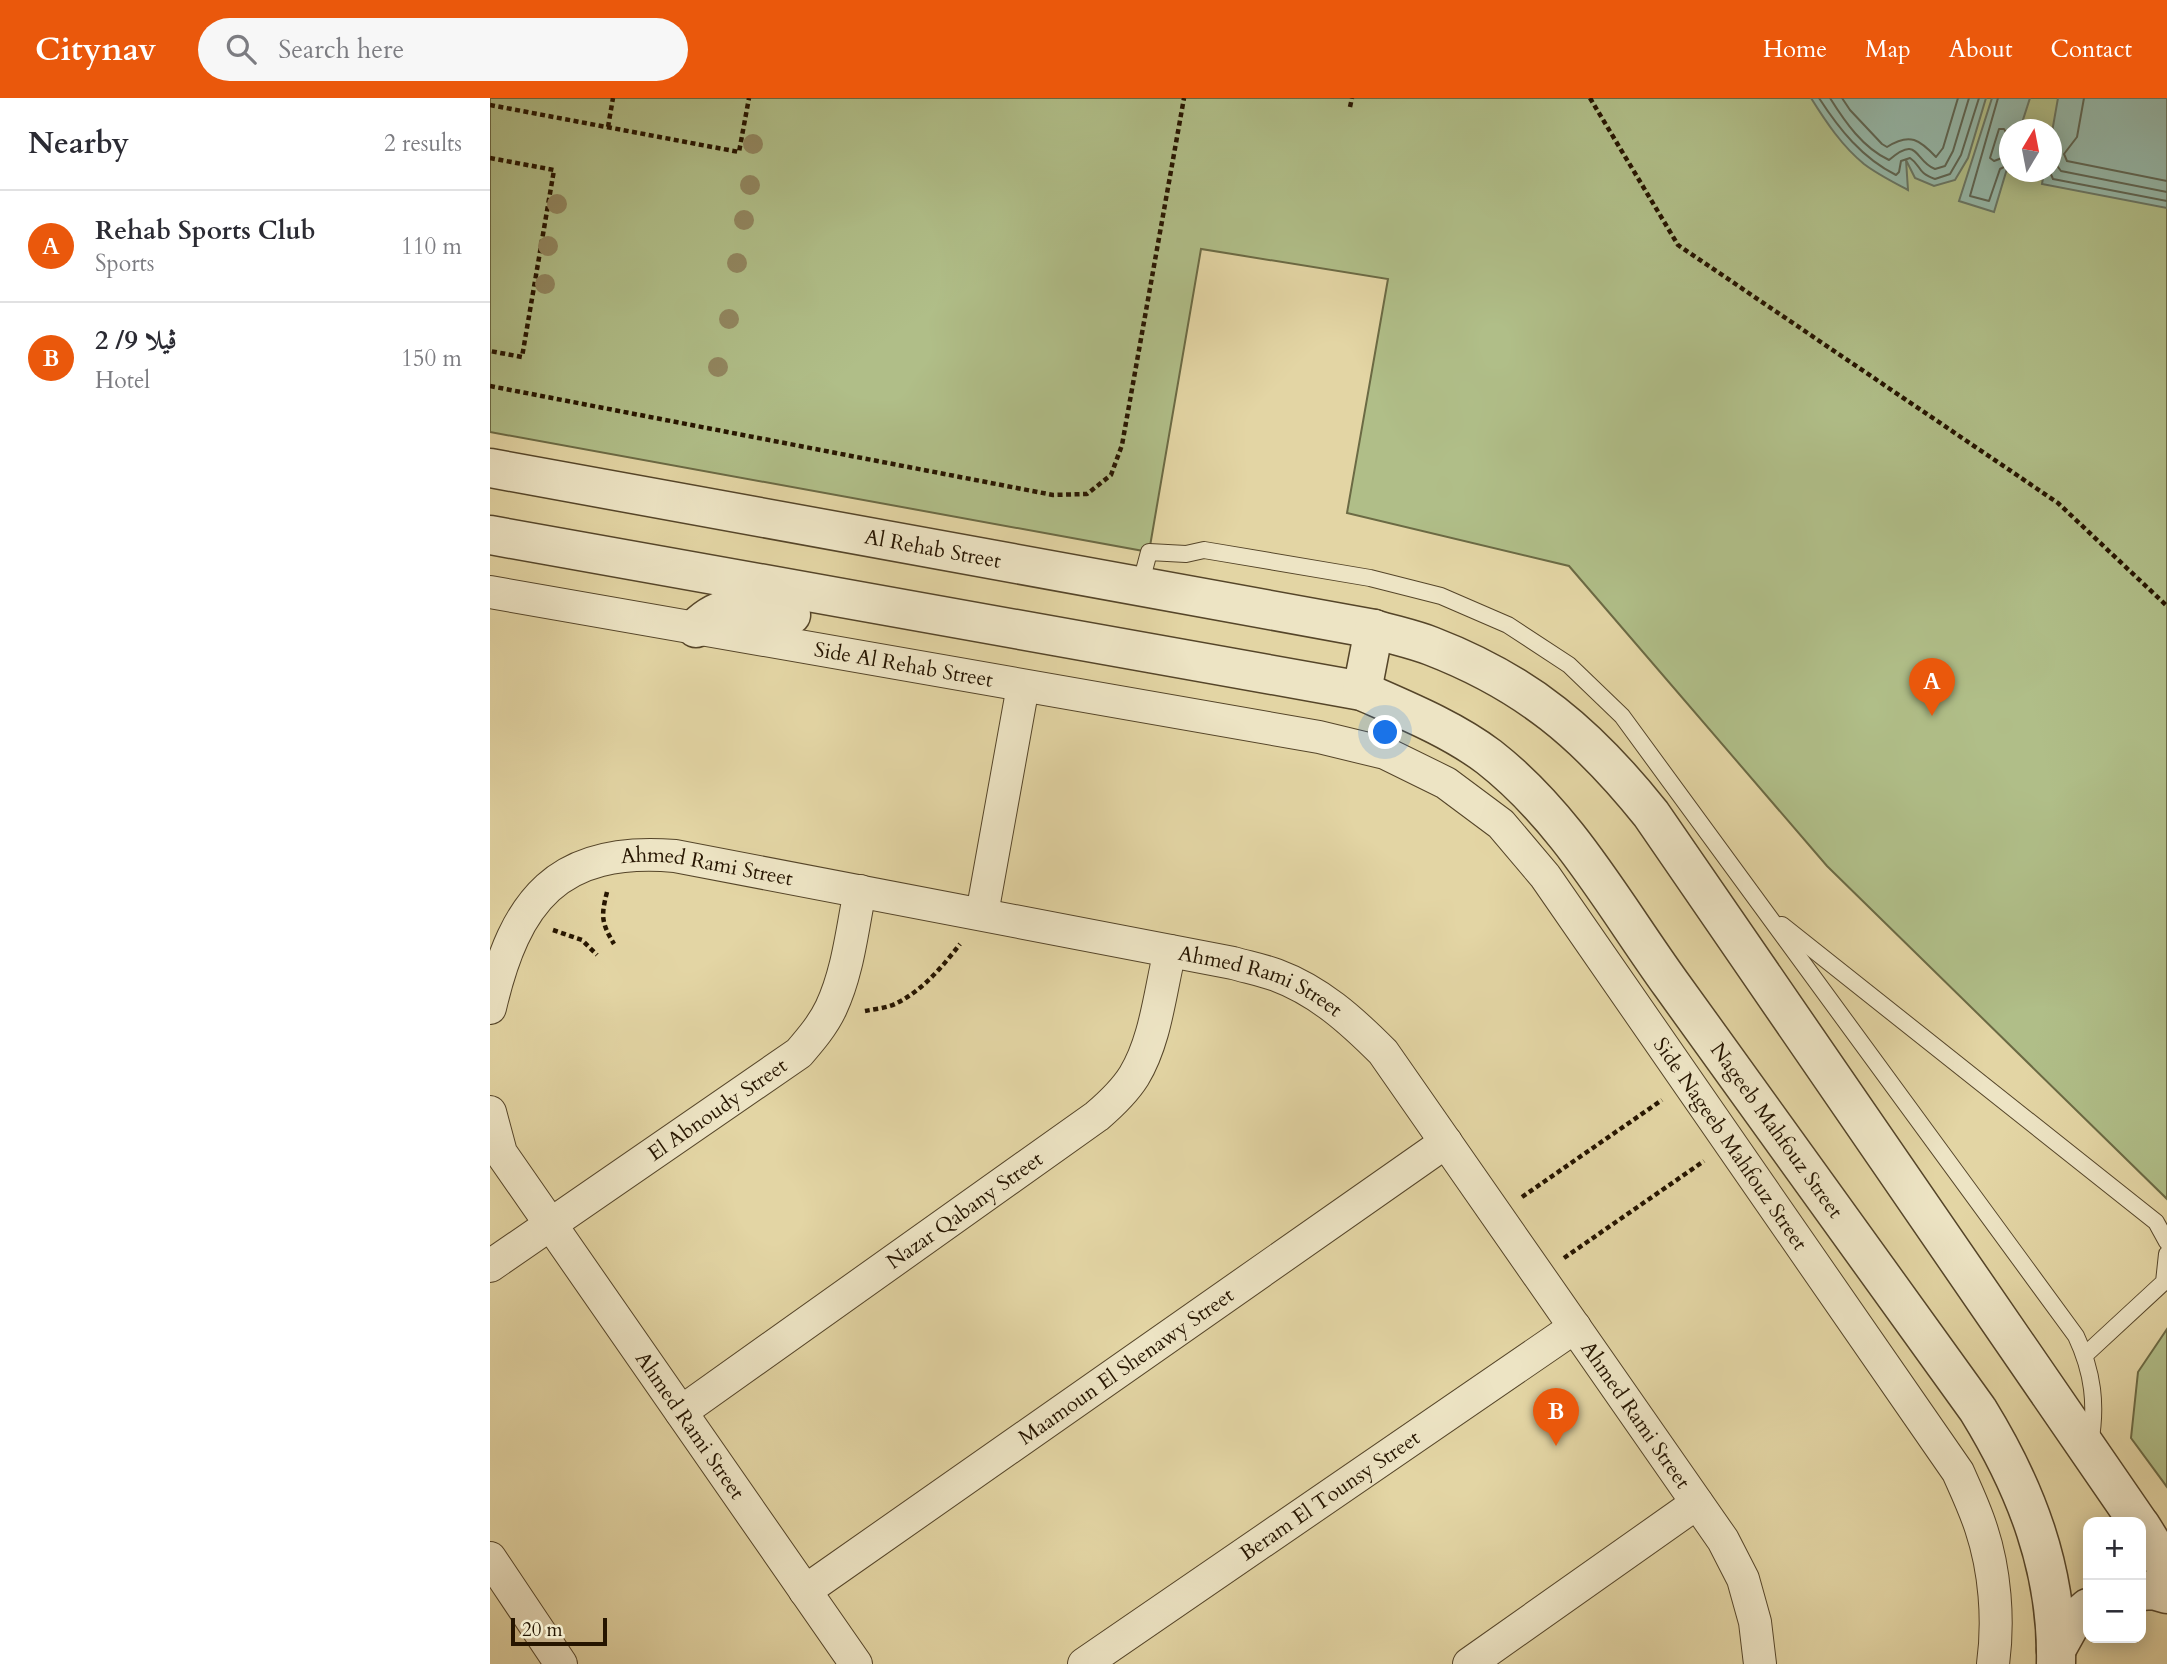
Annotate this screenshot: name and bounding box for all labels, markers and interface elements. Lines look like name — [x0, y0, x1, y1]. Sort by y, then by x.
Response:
search box — [198, 18, 688, 81]
text: Citynav — [35, 27, 156, 72]
icon: search — [222, 30, 260, 68]
text: Search here — [278, 32, 404, 67]
text: Home — [1763, 33, 1827, 66]
text: Map — [1865, 33, 1911, 66]
text: About — [1949, 33, 2013, 66]
text: Contact — [2051, 33, 2132, 66]
north arrow — [1999, 119, 2062, 182]
text: Nearby — [28, 123, 129, 164]
text: 2 results — [384, 128, 462, 159]
text: Rehab Sports Club — [95, 213, 316, 248]
text: A — [42, 231, 60, 262]
text: 110 m — [401, 231, 462, 262]
text: Sports — [95, 248, 155, 279]
text: ڤيلا 9/ 2 — [95, 323, 177, 358]
text: B — [43, 343, 59, 374]
text: 150 m — [401, 343, 462, 374]
text: Hotel — [95, 365, 150, 396]
street label: Al Rehab Street — [862, 522, 1004, 576]
street label: Side Al Rehab Street — [812, 635, 996, 695]
pin: A — [1909, 658, 1955, 716]
your location — [1368, 715, 1402, 749]
street label: Ahmed Rami Street — [619, 841, 796, 893]
street label: Ahmed Rami Street — [1176, 939, 1349, 1024]
street label: Side Nageeb Mahfouz Street — [1646, 1032, 1814, 1257]
street label: Nageeb Mahfouz Street — [1703, 1037, 1850, 1225]
street label: El Abnoudy Street — [642, 1051, 793, 1168]
street label: Nazar Qabany Street — [881, 1145, 1049, 1276]
street label: Maamoun El Shenawy Street — [1013, 1281, 1240, 1452]
street label: Ahmed Rami Street — [1574, 1335, 1697, 1495]
street label: Ahmed Rami Street — [628, 1346, 752, 1506]
pin: B — [1533, 1388, 1579, 1446]
street label: Beram El Tounsy Street — [1234, 1423, 1426, 1568]
map controls — [2083, 1517, 2146, 1643]
button: + — [2083, 1517, 2146, 1580]
button: − — [2083, 1580, 2146, 1643]
scale bar — [511, 1615, 607, 1647]
text: 20 m — [522, 1617, 563, 1643]

